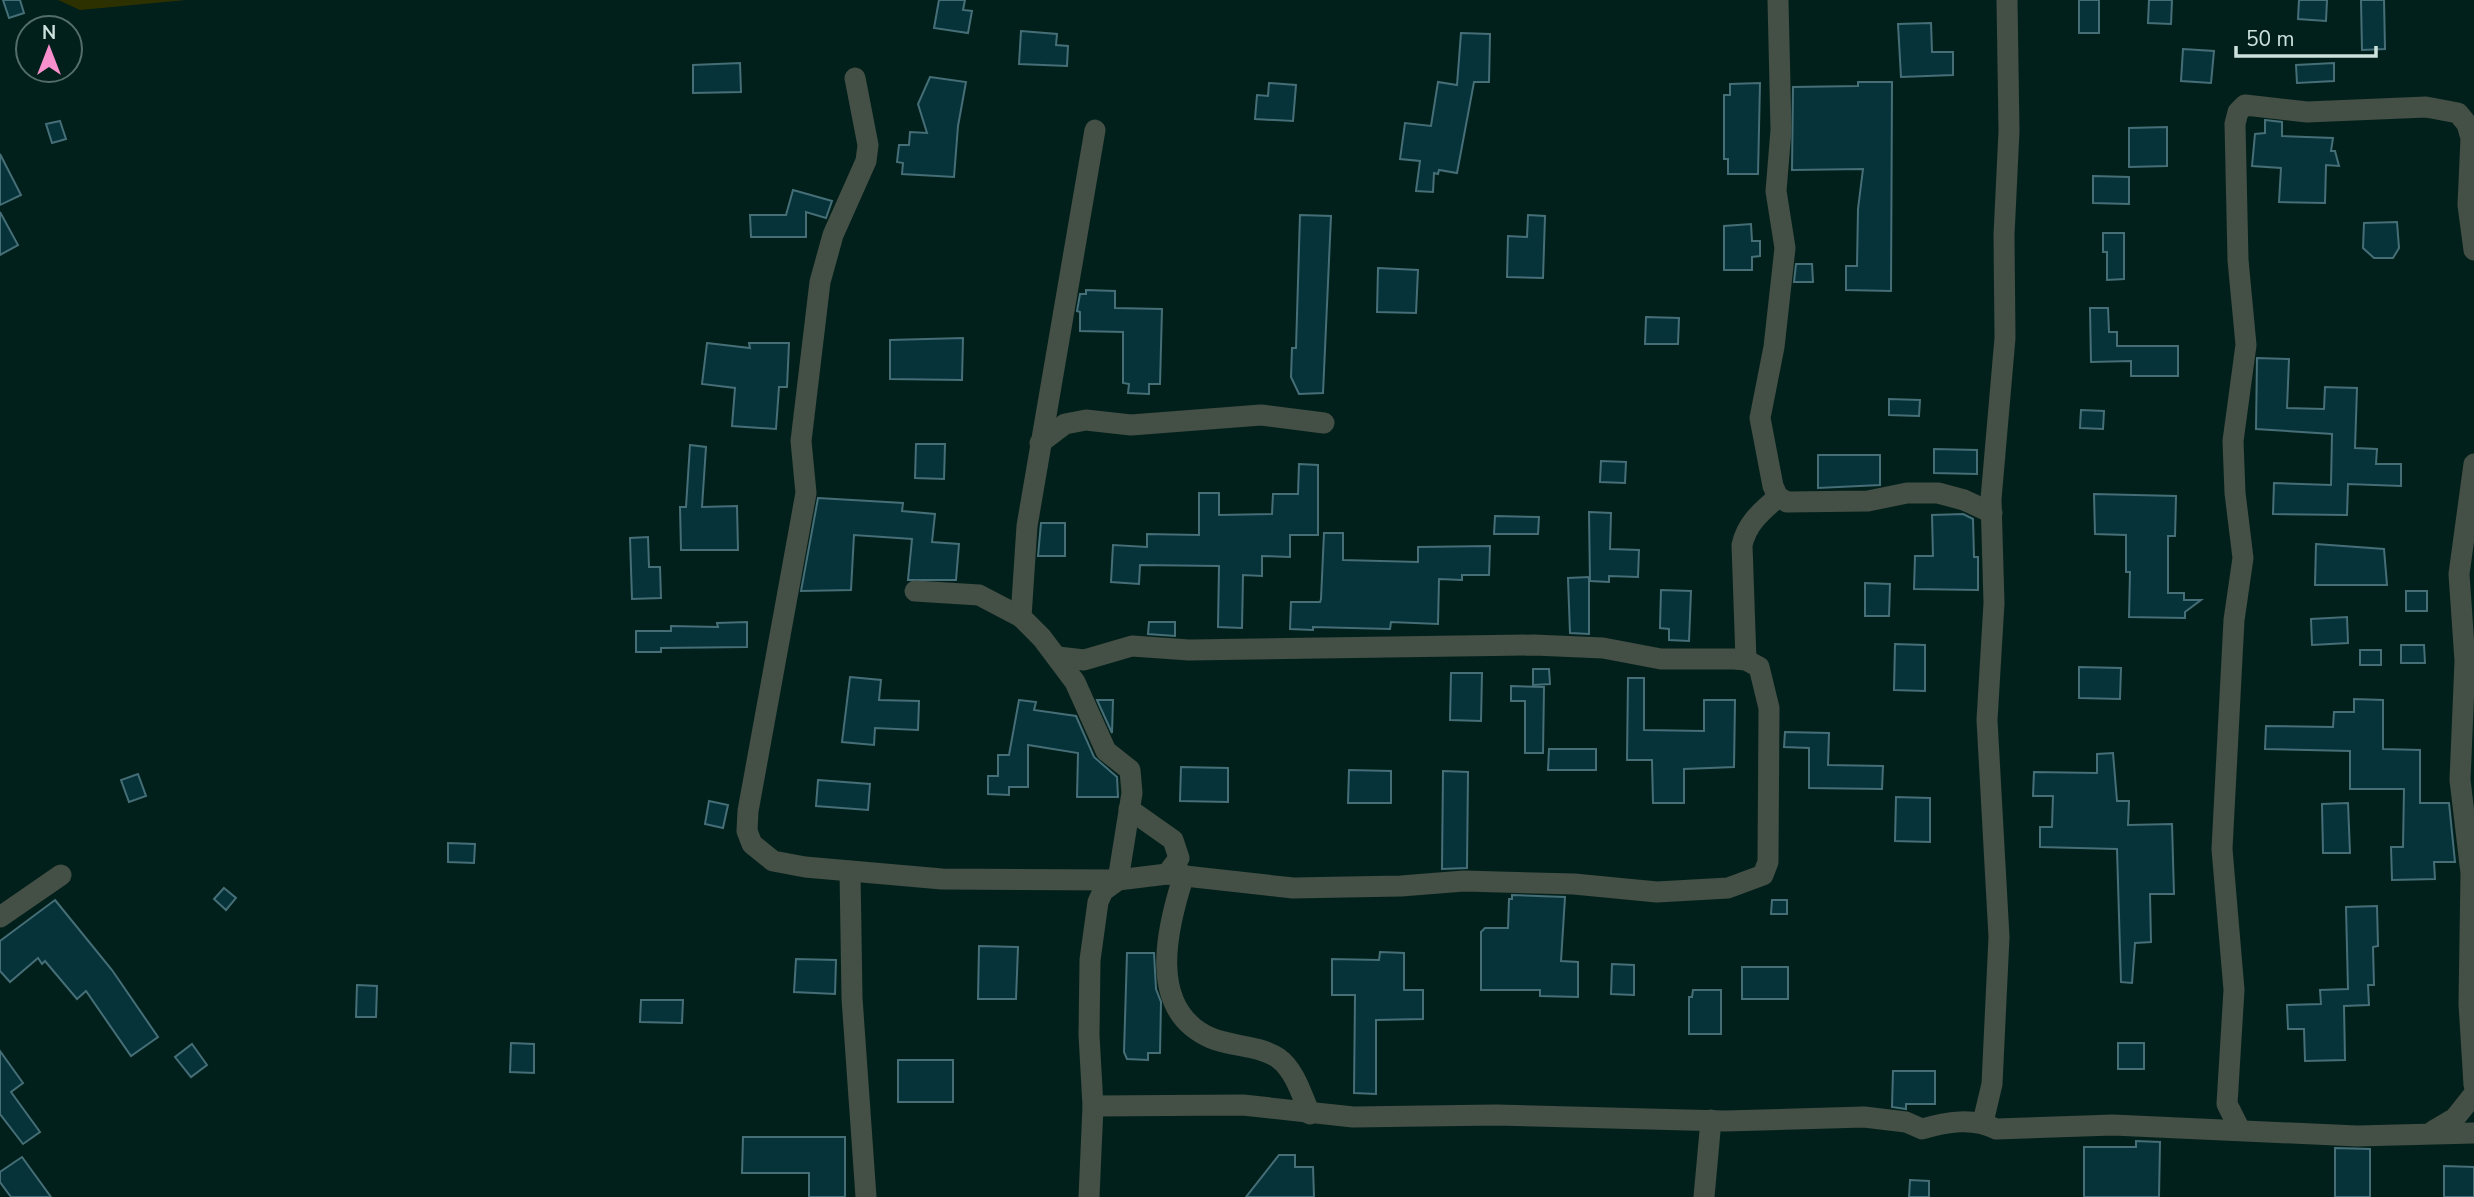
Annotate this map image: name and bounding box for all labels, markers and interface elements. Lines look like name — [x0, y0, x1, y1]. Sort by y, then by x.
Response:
north arrow — [14, 14, 84, 84]
scale bar — [2236, 14, 2376, 58]
text: N — [42, 20, 56, 46]
text: 50 m — [2246, 25, 2295, 53]

